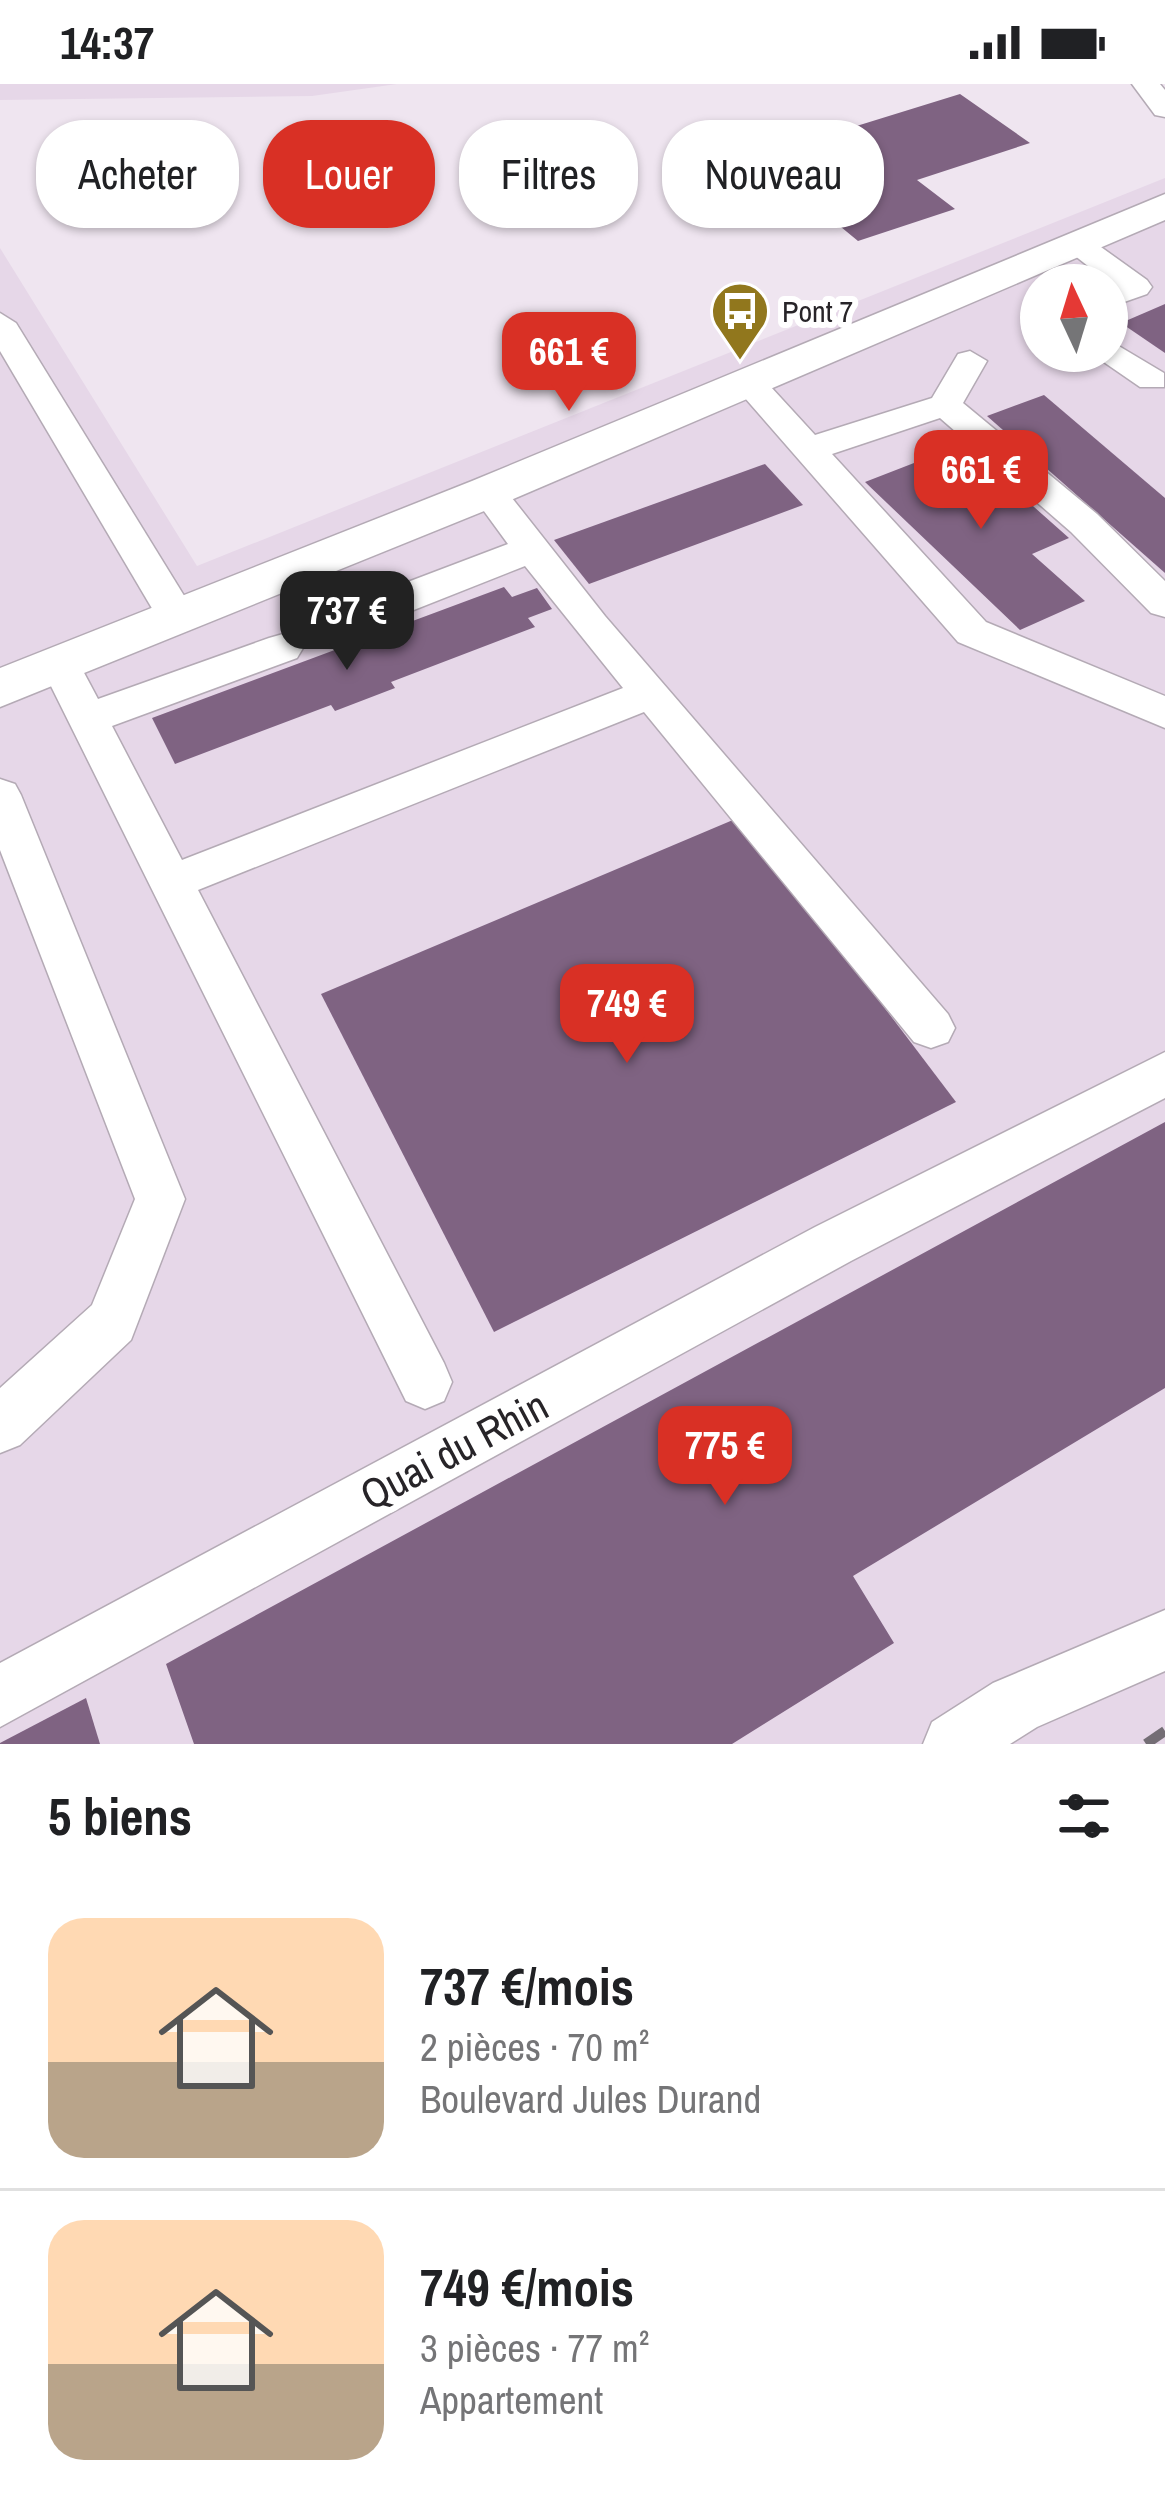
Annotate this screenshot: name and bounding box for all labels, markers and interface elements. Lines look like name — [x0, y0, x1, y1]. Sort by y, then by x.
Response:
text: 14:37 — [60, 12, 154, 73]
chip: Acheter — [36, 120, 239, 228]
chip: Louer — [263, 120, 435, 228]
chip: Filtres — [459, 120, 638, 228]
chip: Nouveau — [662, 120, 884, 228]
north arrow — [1020, 264, 1128, 372]
map controls — [1020, 264, 1128, 372]
bus stop icon: Pont 7 — [709, 280, 771, 362]
place label: Pont 7 — [782, 291, 853, 331]
pin: 661 € — [485, 312, 653, 414]
text: 661 € — [529, 325, 609, 377]
pin: 661 € — [897, 430, 1065, 532]
text: 661 € — [941, 443, 1021, 495]
pin: 737 € — [263, 571, 431, 673]
text: 737 € — [307, 584, 387, 636]
pin: 749 € — [543, 964, 711, 1066]
text: 749 € — [587, 977, 667, 1029]
street label: Quai du Rhin — [350, 1377, 558, 1523]
pin: 775 € — [641, 1406, 809, 1508]
text: 775 € — [685, 1419, 765, 1471]
text: 5 biens — [48, 1782, 192, 1851]
icon: filters — [1051, 1783, 1117, 1849]
text: 737 €/mois — [420, 1952, 634, 2021]
icon: home — [144, 1966, 288, 2110]
text: 2 pièces · 70 m² — [420, 2021, 649, 2073]
text: Boulevard Jules Durand — [420, 2073, 761, 2125]
text: 749 €/mois — [420, 2253, 634, 2322]
icon: home — [144, 2268, 288, 2412]
text: 3 pièces · 77 m² — [420, 2322, 649, 2374]
text: Appartement — [420, 2374, 603, 2426]

